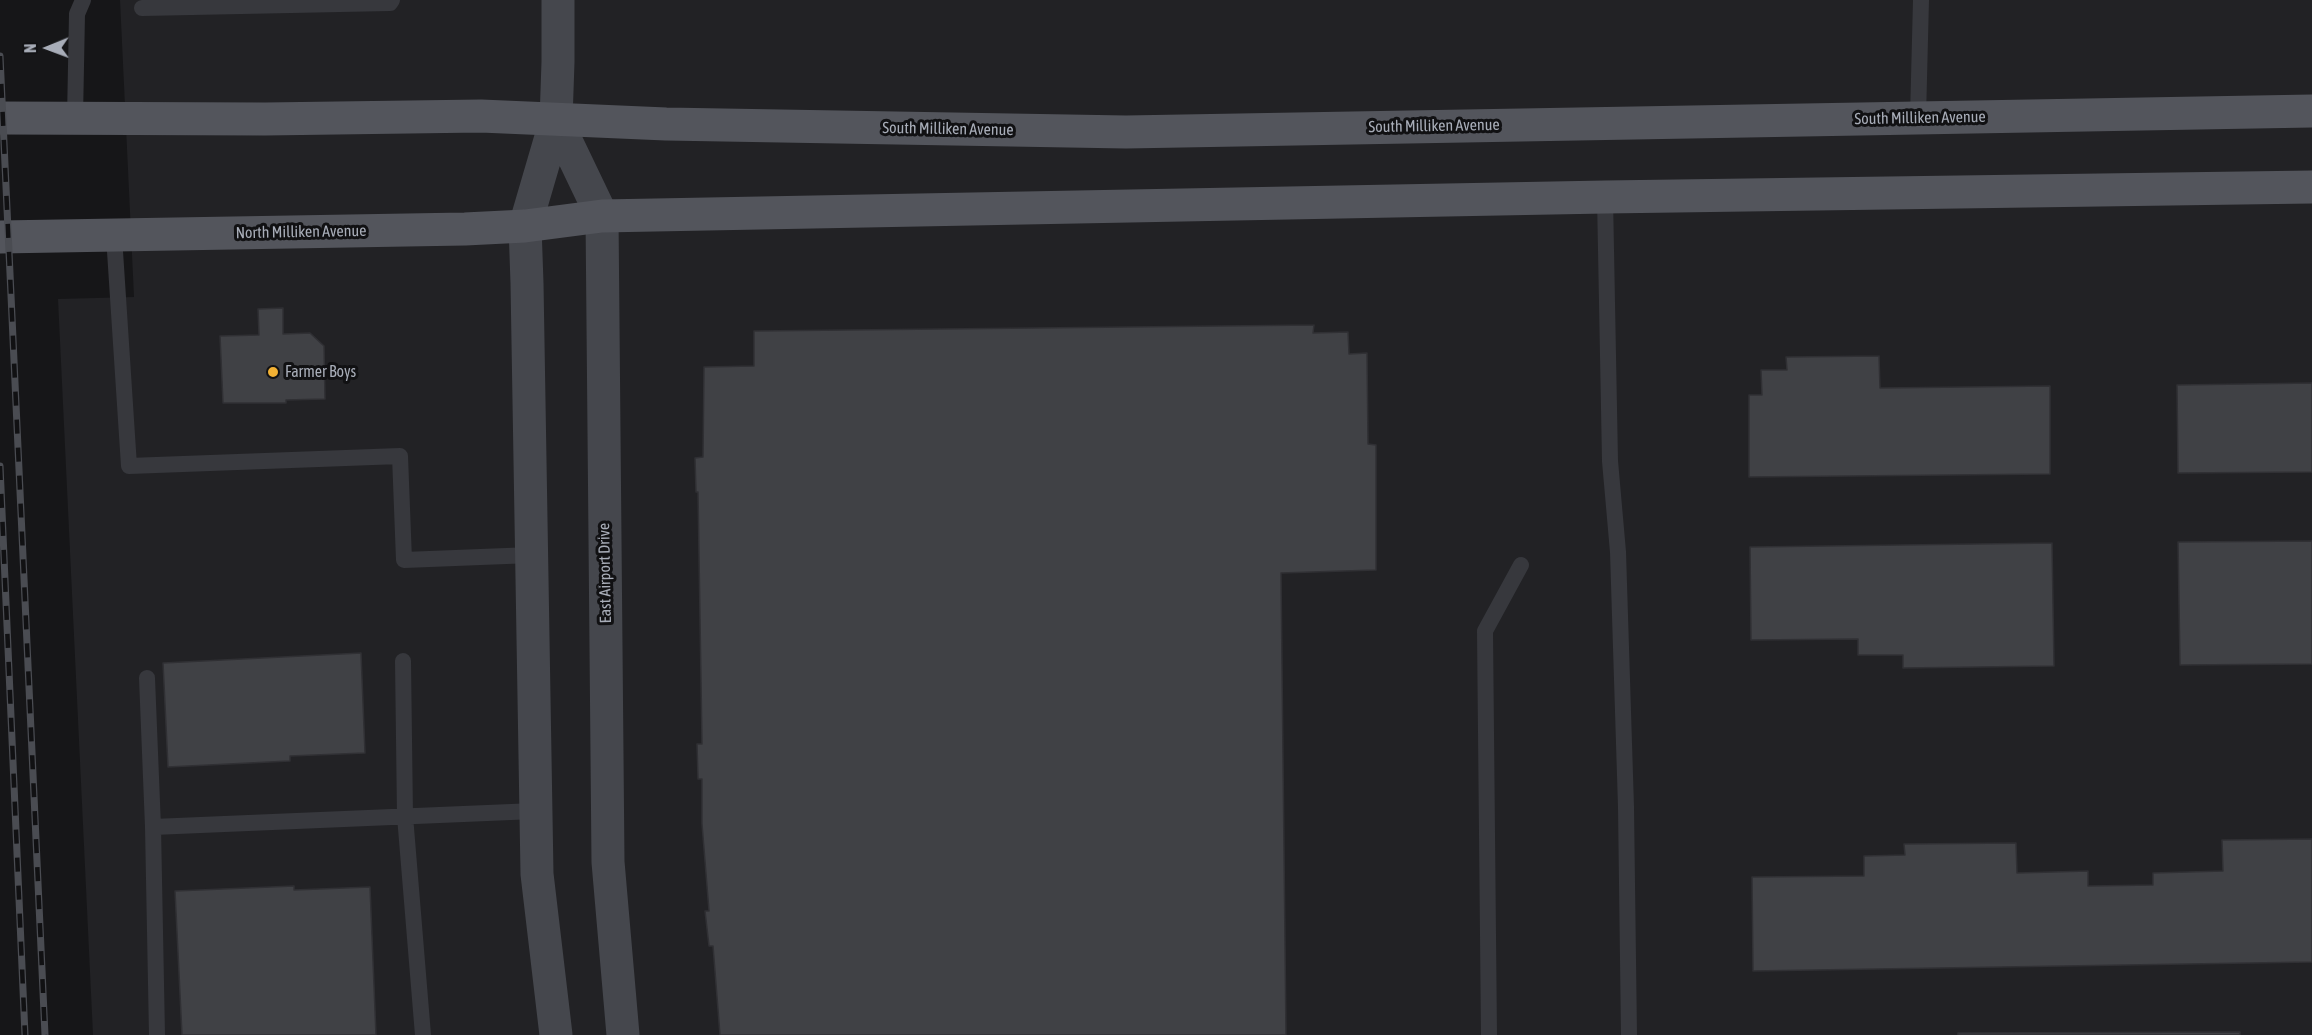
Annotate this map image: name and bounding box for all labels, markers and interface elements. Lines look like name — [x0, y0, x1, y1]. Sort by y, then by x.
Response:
north arrow — [18, 18, 78, 78]
text: N — [21, 43, 39, 53]
street label: South Milliken Avenue — [1854, 107, 1986, 129]
street label: South Milliken Avenue — [1368, 115, 1500, 137]
street label: South Milliken Avenue — [882, 118, 1014, 140]
street label: North Milliken Avenue — [235, 221, 367, 243]
place label: Farmer Boys — [285, 362, 356, 382]
marker: Farmer Boys — [266, 365, 280, 379]
street label: East Airport Drive — [595, 523, 615, 623]

